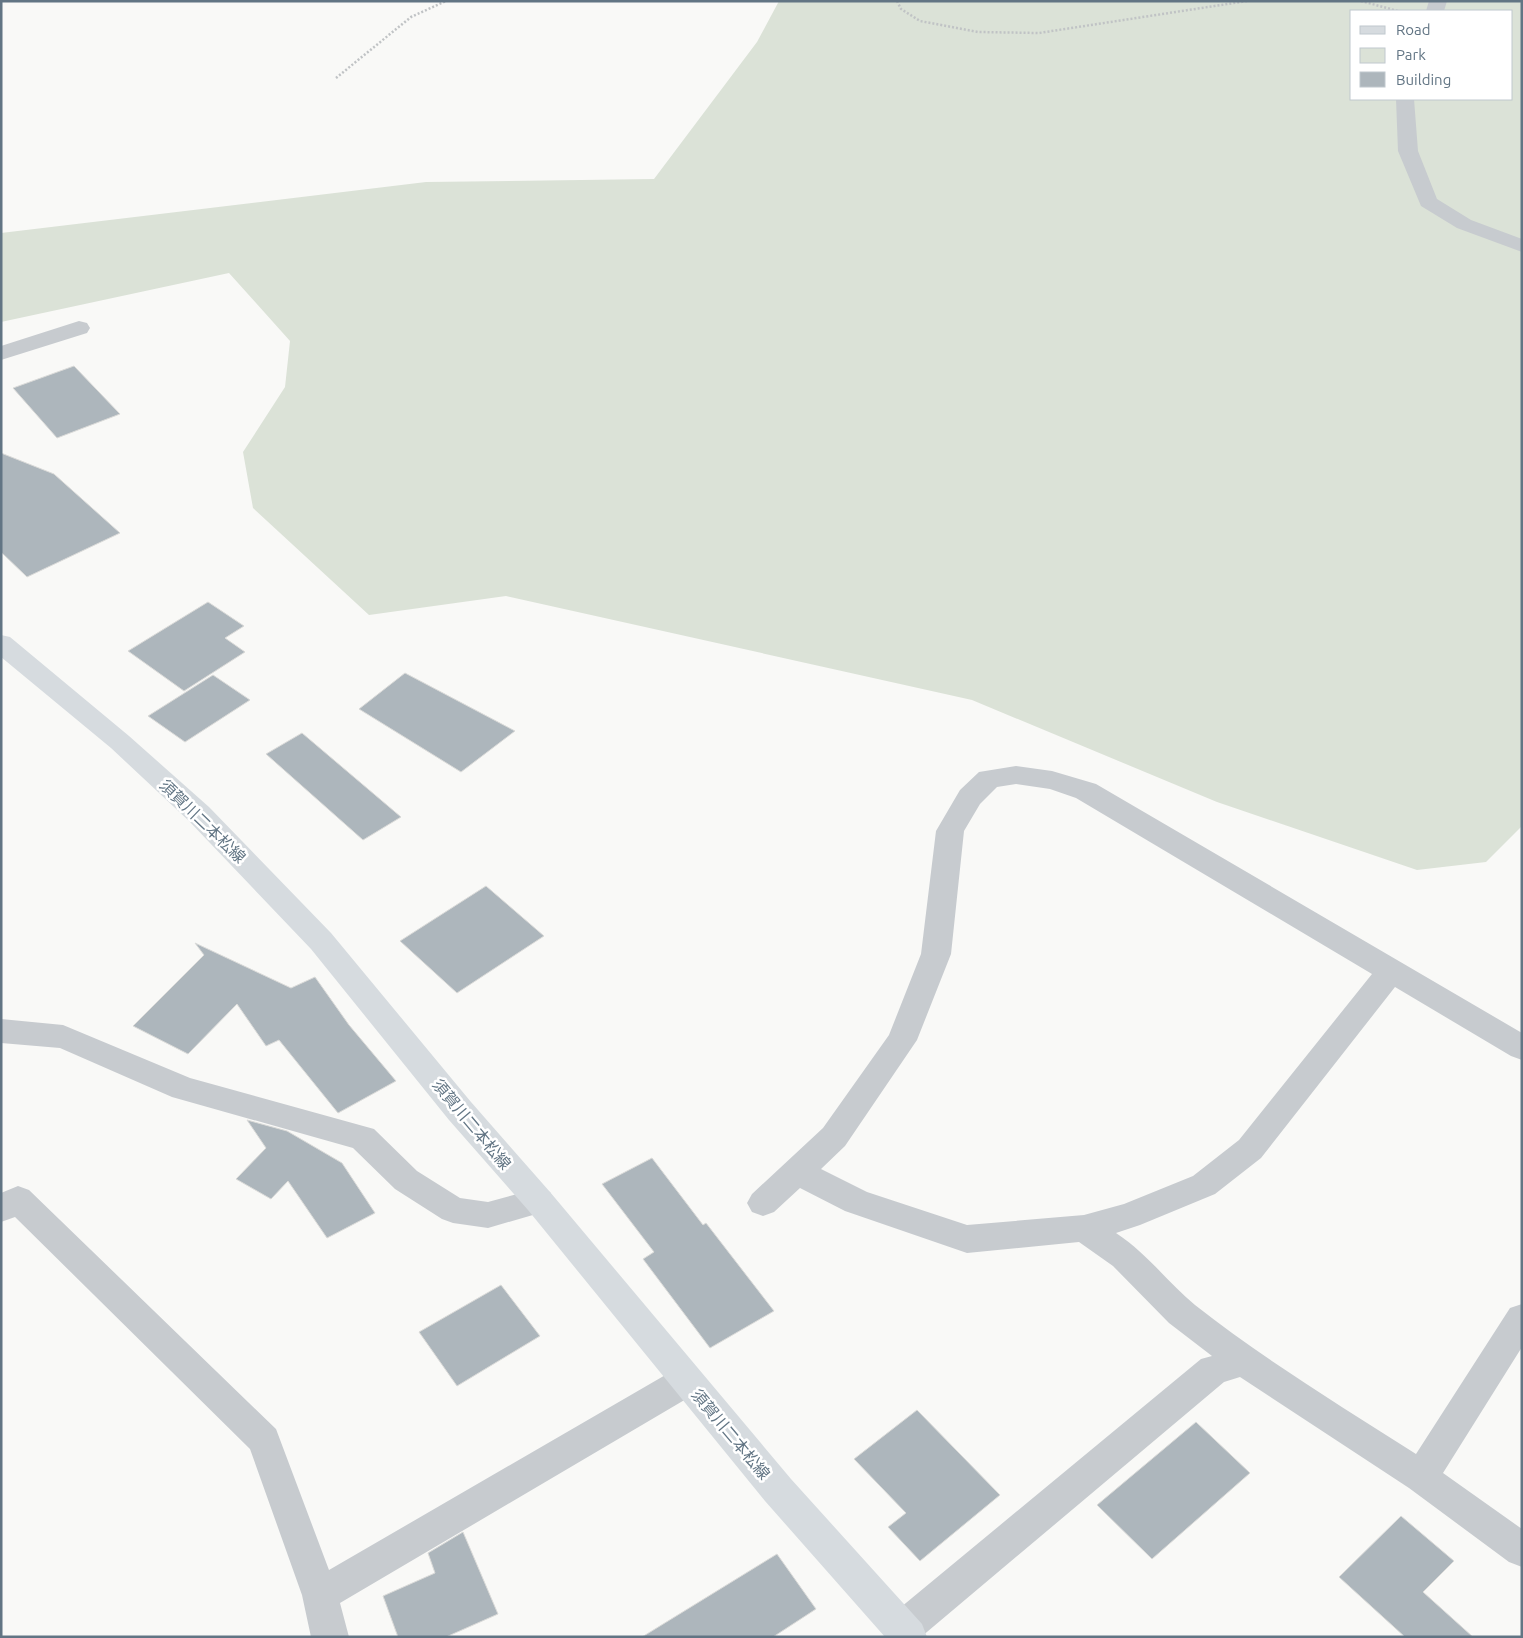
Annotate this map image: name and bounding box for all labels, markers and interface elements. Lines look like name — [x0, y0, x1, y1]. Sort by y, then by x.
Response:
legend — [1350, 10, 1513, 100]
text: Road — [1396, 21, 1431, 38]
text: Park — [1396, 46, 1426, 63]
text: Building — [1396, 71, 1451, 88]
street label: 須賀川二本松線 — [156, 776, 250, 866]
street label: 須賀川二本松線 — [429, 1075, 515, 1173]
street label: 須賀川二本松線 — [688, 1385, 774, 1483]

